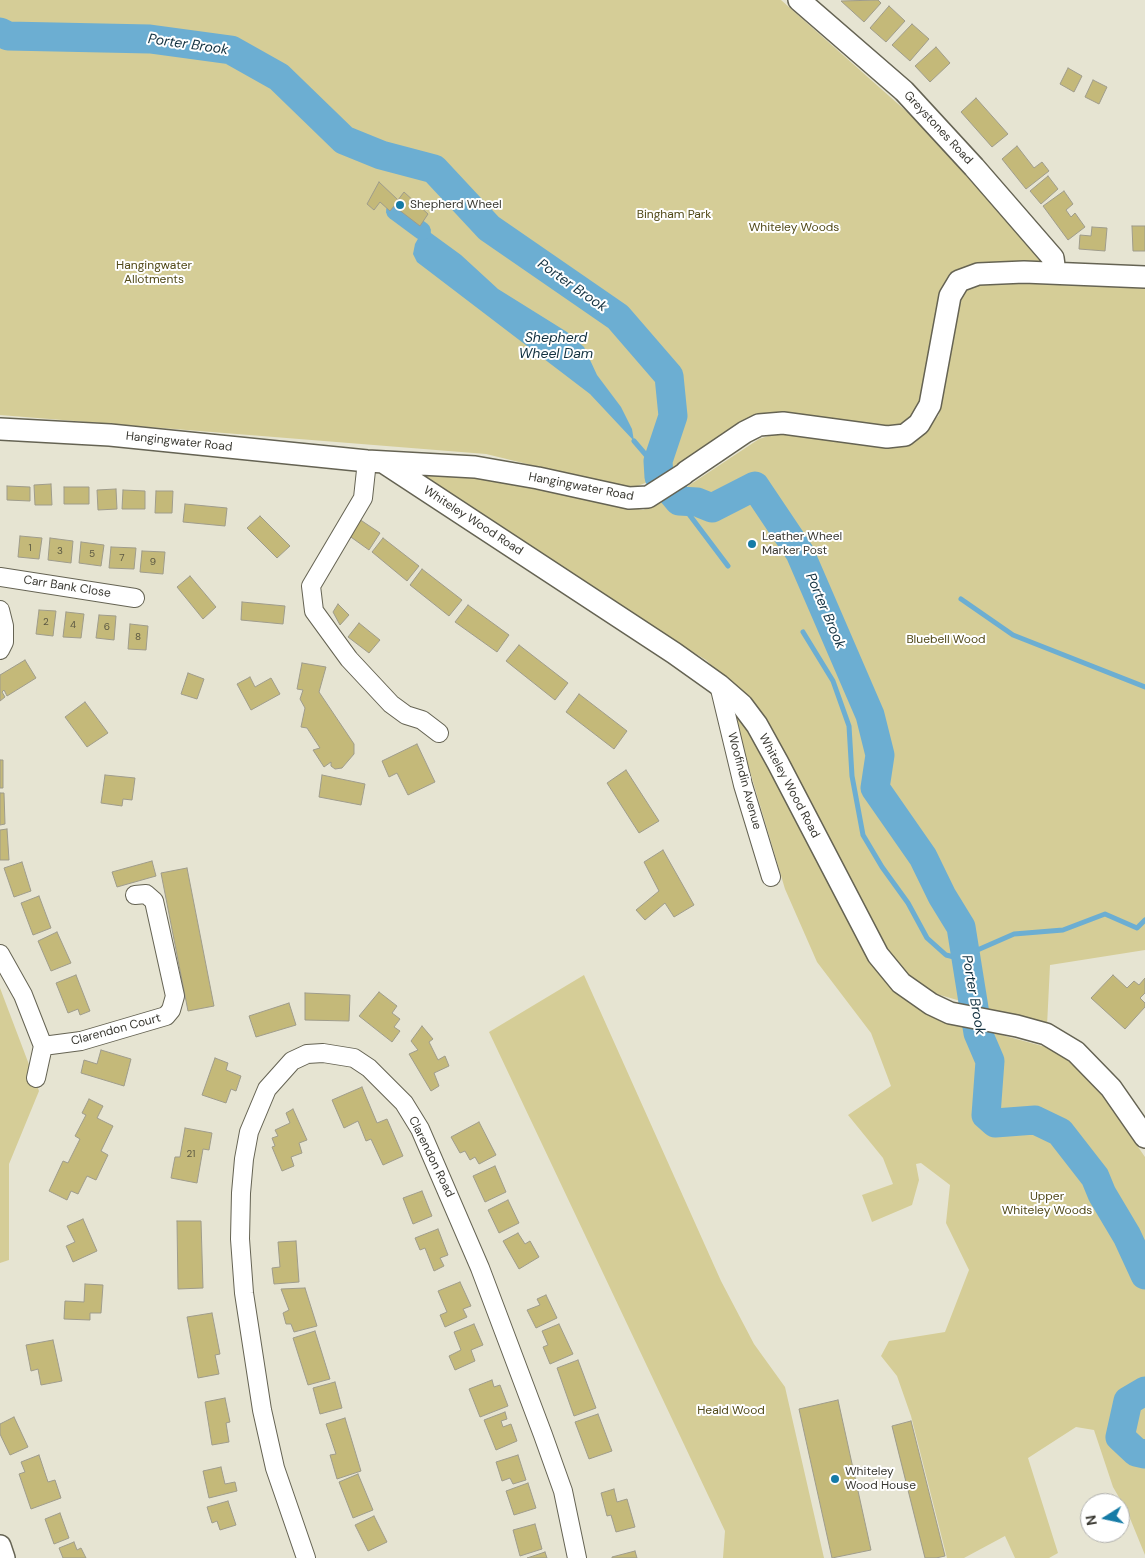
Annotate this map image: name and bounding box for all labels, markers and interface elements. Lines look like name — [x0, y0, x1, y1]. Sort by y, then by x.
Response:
water label: Porter Brook — [147, 31, 229, 59]
street label: Greystones Road — [901, 89, 975, 167]
place label: Shepherd Wheel — [410, 198, 502, 212]
marker: Shepherd Wheel — [394, 199, 406, 211]
park label: Bingham Park — [637, 208, 711, 222]
park label: Whiteley Woods — [749, 221, 839, 235]
water label: Porter Brook — [534, 256, 610, 316]
park label: Hangingwater Allotments — [116, 259, 192, 287]
water label: Shepherd Wheel Dam — [519, 330, 593, 362]
street label: Hangingwater Road — [125, 429, 233, 455]
street label: Hangingwater Road — [527, 470, 635, 504]
street label: Whiteley Wood Road — [421, 483, 525, 559]
place label: Leather Wheel Marker Post — [762, 530, 842, 558]
marker: Leather Wheel Marker Post — [746, 538, 758, 550]
house number: 1 — [28, 542, 32, 554]
house number: 3 — [57, 545, 63, 557]
house number: 5 — [89, 548, 95, 560]
house number: 7 — [119, 552, 125, 564]
house number: 9 — [150, 556, 156, 568]
water label: Porter Brook — [801, 570, 849, 652]
street label: Carr Bank Close — [22, 573, 112, 601]
house number: 2 — [43, 616, 49, 628]
house number: 4 — [70, 619, 76, 631]
house number: 6 — [104, 621, 110, 633]
house number: 8 — [135, 631, 141, 643]
park label: Bluebell Wood — [906, 633, 986, 647]
street label: Woofindin Avenue — [724, 731, 764, 831]
street label: Whiteley Wood Road — [755, 732, 823, 840]
water label: Porter Brook — [958, 954, 988, 1036]
street label: Clarendon Court — [70, 1011, 162, 1049]
street label: Clarendon Road — [405, 1114, 457, 1200]
house number: 21 — [187, 1148, 195, 1160]
park label: Upper Whiteley Woods — [1002, 1190, 1092, 1218]
park label: Heald Wood — [697, 1404, 765, 1418]
place label: Whiteley Wood House — [845, 1465, 916, 1493]
marker: Whiteley Wood House — [829, 1473, 841, 1485]
north arrow — [1080, 1493, 1130, 1543]
text: N — [1081, 1514, 1101, 1527]

